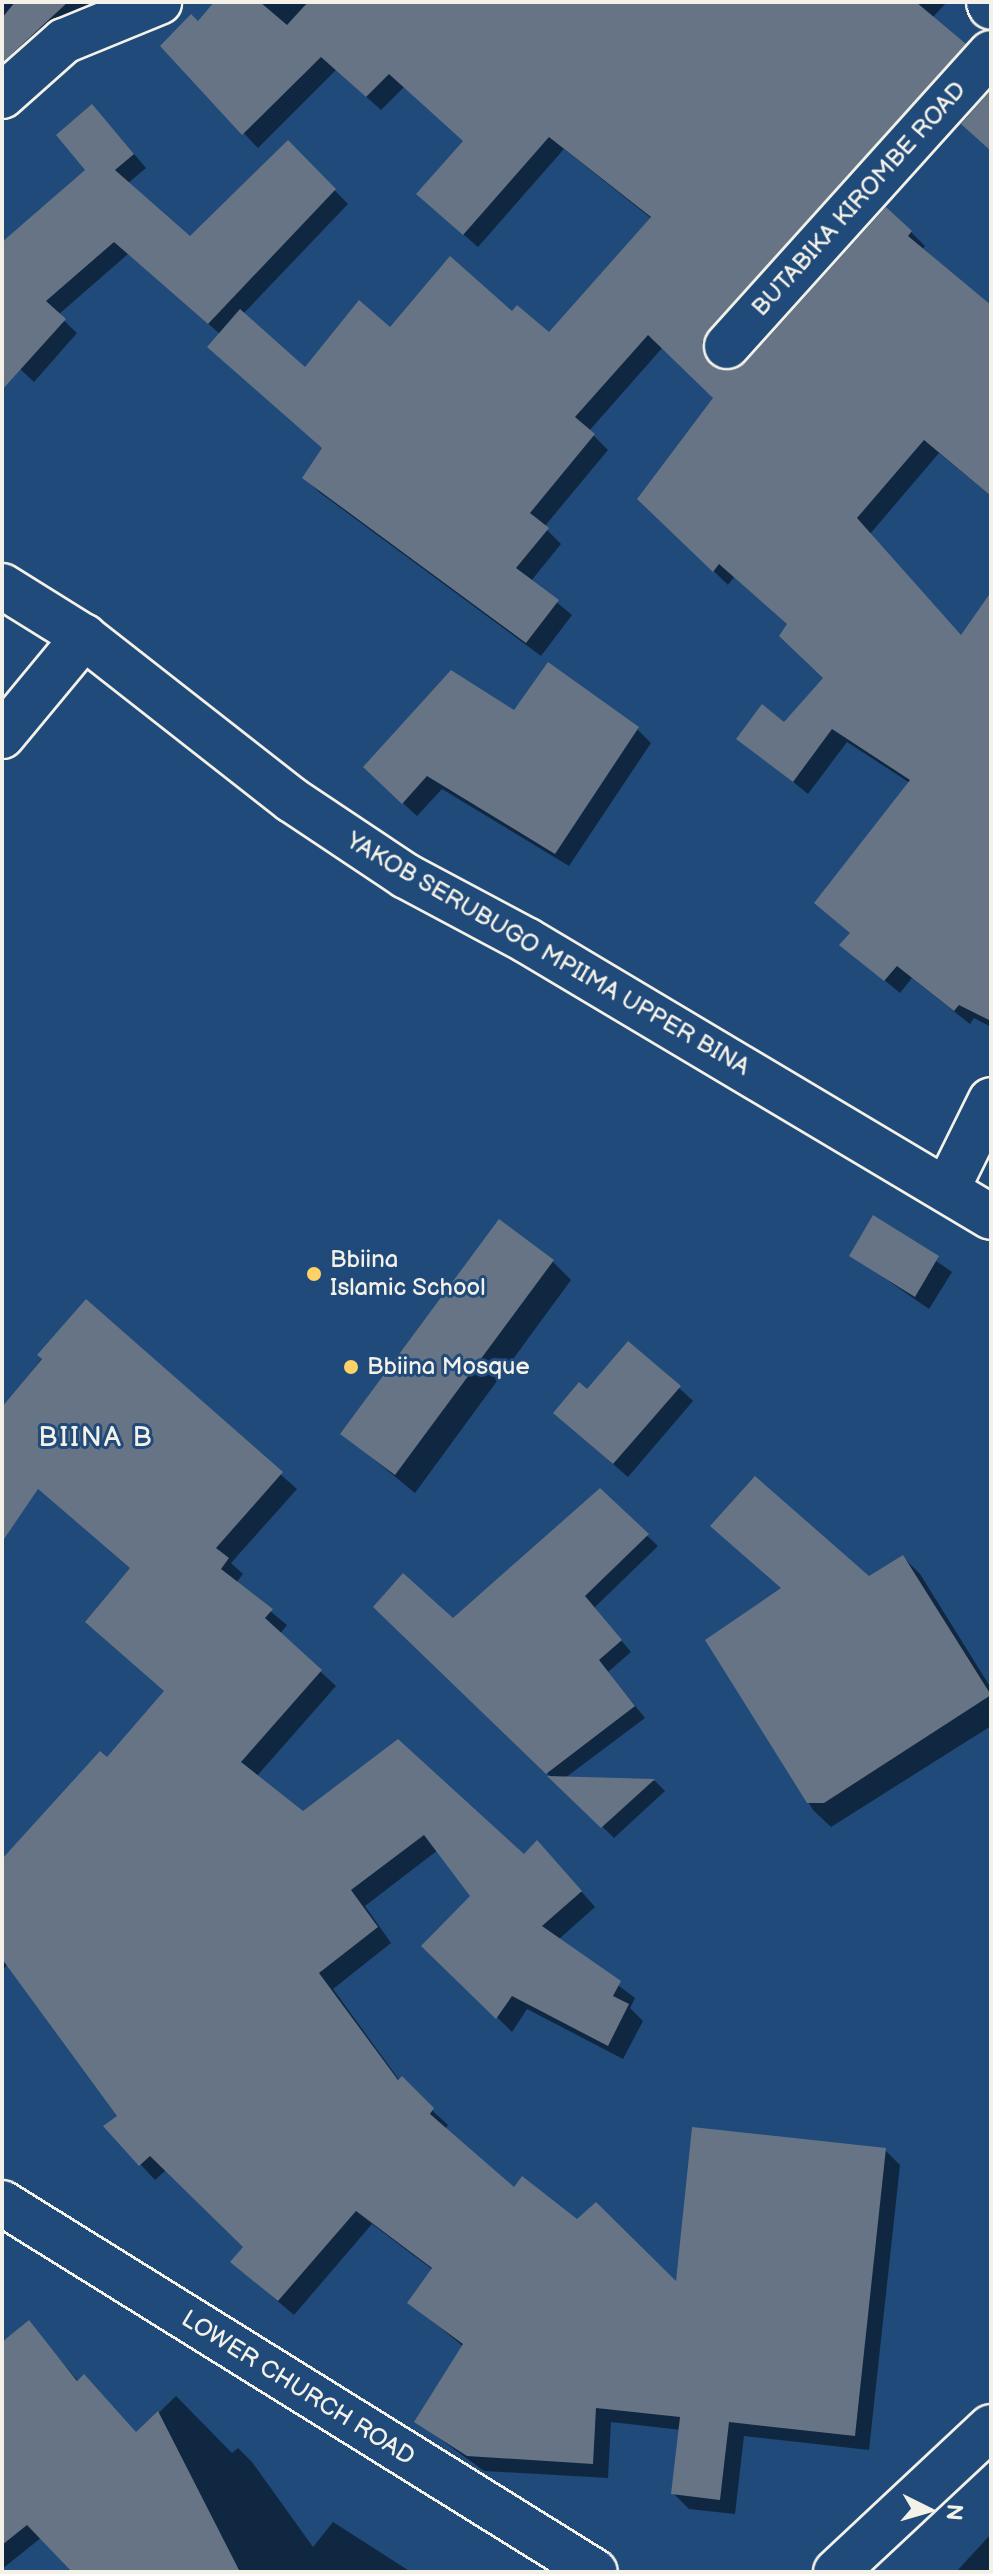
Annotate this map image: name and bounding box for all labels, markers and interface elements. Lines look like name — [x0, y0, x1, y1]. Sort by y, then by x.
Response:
street label: BUTABIKA KIROMBE ROAD — [746, 76, 972, 322]
street label: YAKOB SERUBUGO MPIIMA UPPER BINA — [341, 826, 755, 1082]
place label: Bbiina Islamic School — [330, 1246, 486, 1302]
marker: Bbiina Islamic School — [305, 1265, 323, 1283]
place label: Bbiina Mosque — [367, 1353, 530, 1381]
marker: Bbiina Mosque — [342, 1358, 360, 1376]
district label: BIINA B — [38, 1421, 154, 1455]
street label: LOWER CHURCH ROAD — [176, 2304, 420, 2472]
north arrow — [889, 2470, 969, 2550]
text: N — [939, 2503, 968, 2522]

